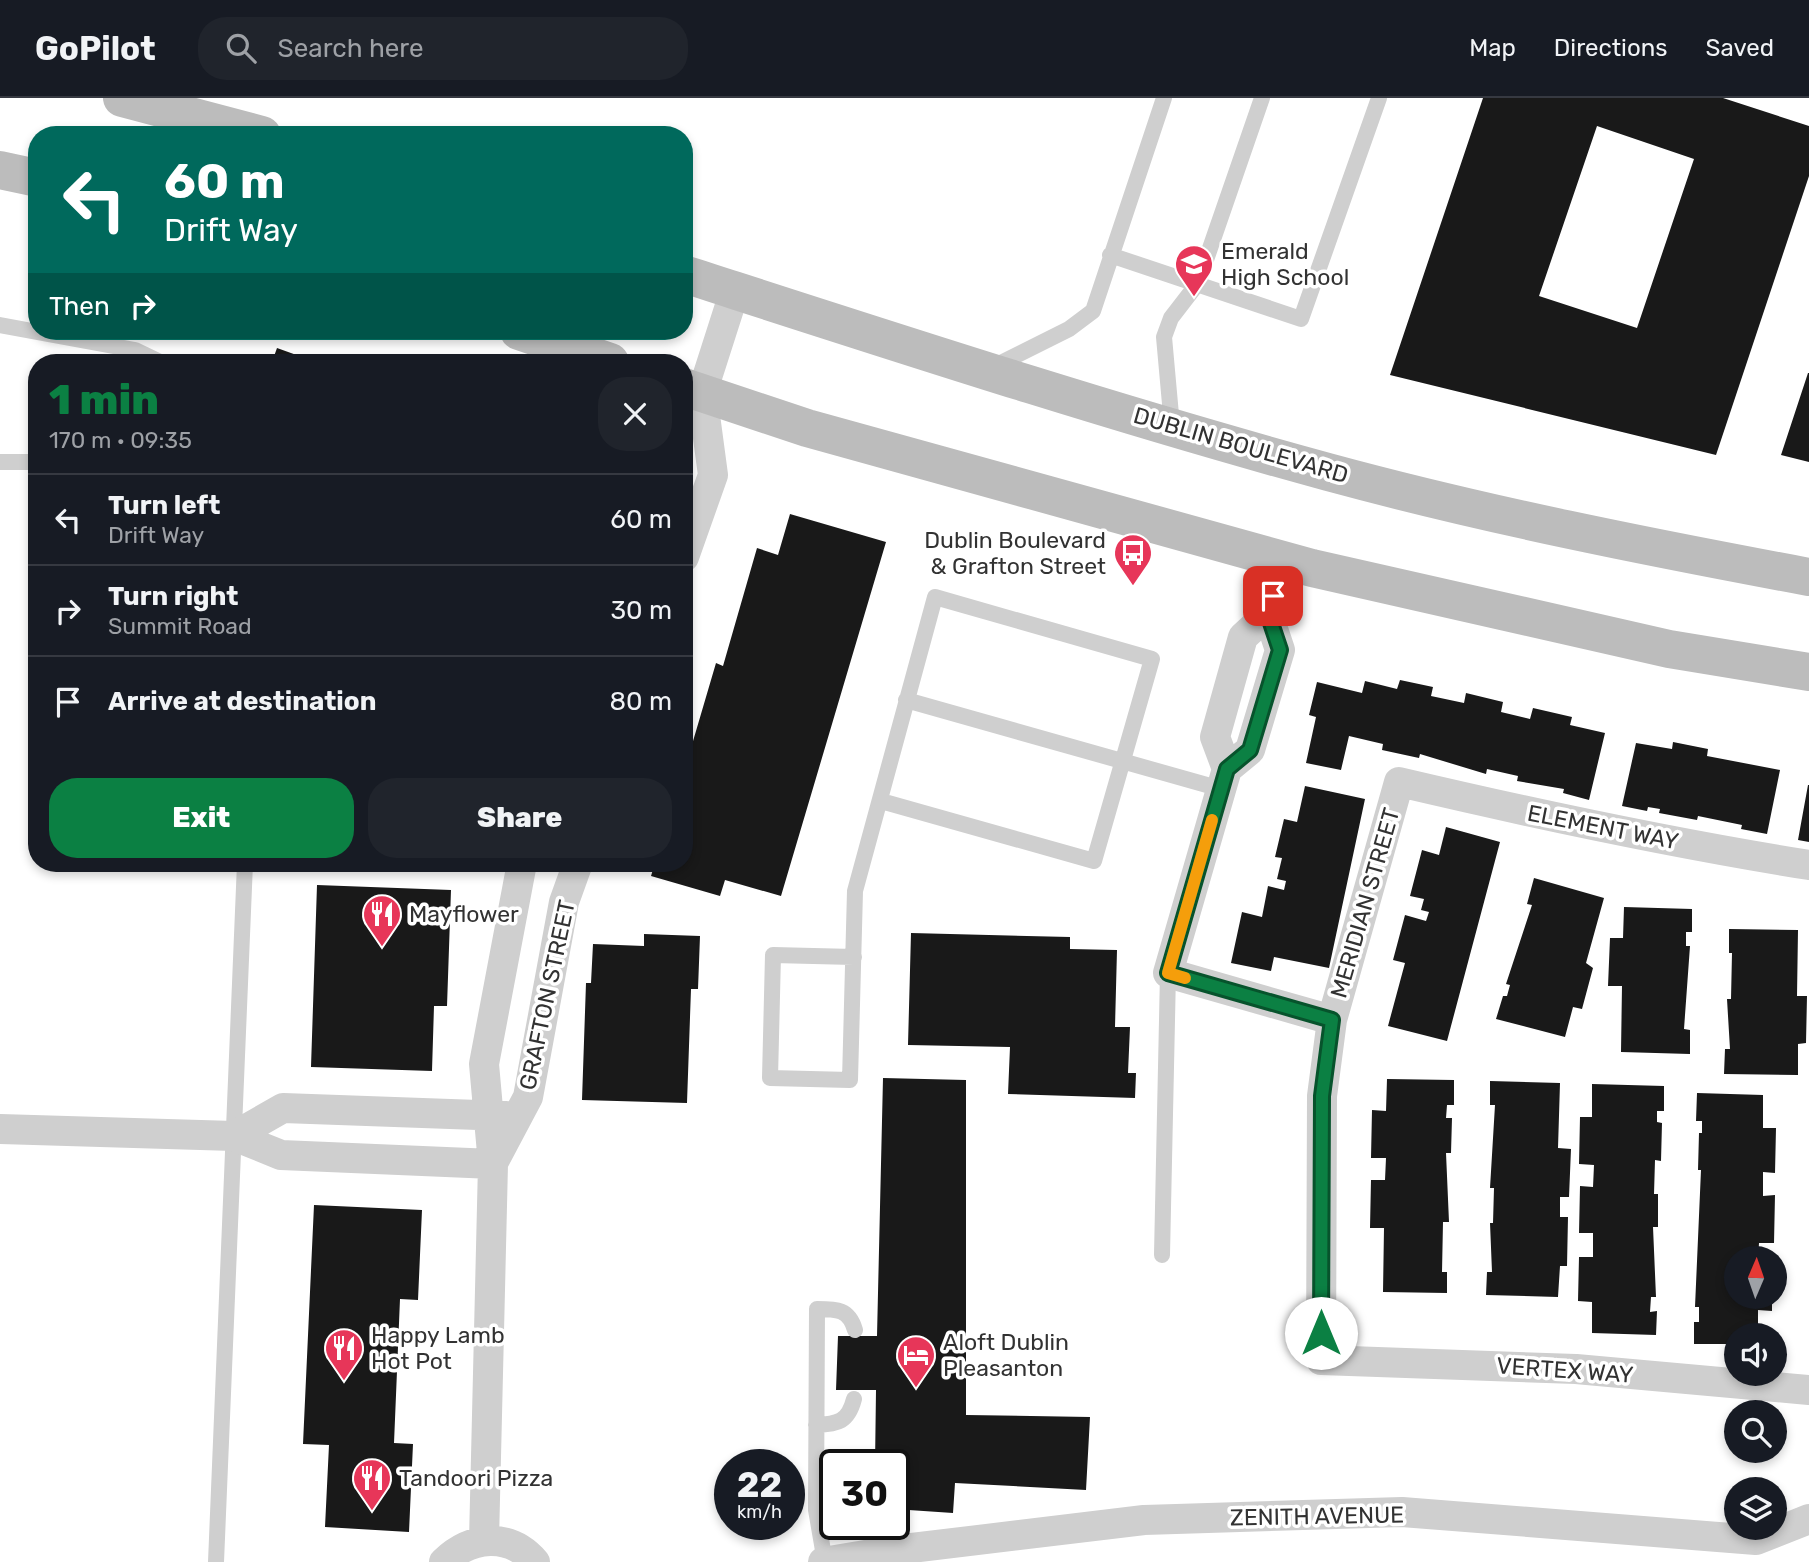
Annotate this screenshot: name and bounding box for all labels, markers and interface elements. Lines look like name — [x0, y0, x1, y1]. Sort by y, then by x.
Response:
search box — [198, 17, 688, 80]
text: GoPilot — [35, 29, 156, 68]
icon: search — [222, 29, 260, 67]
text: Search here — [278, 33, 423, 64]
text: Map — [1469, 34, 1516, 62]
text: Directions — [1554, 34, 1667, 62]
text: Saved — [1705, 34, 1774, 62]
text: 60 m — [164, 152, 285, 210]
icon: left — [49, 154, 140, 245]
text: Drift Way — [164, 211, 298, 249]
place label: Emerald High School — [1221, 237, 1349, 291]
school or university icon: Emerald High School — [1173, 243, 1215, 298]
icon: right — [124, 287, 162, 325]
text: Then — [49, 291, 110, 322]
text: 1 min — [49, 375, 159, 425]
button: close — [598, 377, 672, 451]
street label: DUBLIN BOULEVARD — [1130, 401, 1352, 489]
text: 170 m · 09:35 — [49, 426, 192, 454]
text: Turn left — [108, 490, 220, 521]
icon: left — [49, 501, 87, 539]
text: 60 m — [610, 504, 672, 535]
text: Drift Way — [108, 521, 204, 549]
place label: Dublin Boulevard & Grafton Street — [924, 526, 1106, 580]
bus stop icon: Dublin Boulevard & Grafton Street — [1112, 532, 1154, 587]
pin — [1243, 566, 1303, 626]
icon: arrive — [1254, 577, 1292, 615]
text: Turn right — [108, 581, 238, 612]
icon: right — [49, 592, 87, 630]
text: 30 m — [610, 595, 672, 626]
text: Summit Road — [108, 612, 252, 640]
icon: arrive — [49, 683, 87, 721]
text: Arrive at destination — [108, 686, 376, 717]
text: 80 m — [609, 686, 672, 717]
button: Exit — [49, 778, 354, 858]
button: Share — [368, 778, 672, 858]
street label: ELEMENT WAY — [1525, 799, 1681, 855]
street label: MERIDIAN STREET — [1324, 805, 1406, 1001]
restaurant icon: Mayflower — [361, 893, 403, 948]
street label: GRAFTON STREET — [513, 897, 581, 1093]
place label: Mayflower — [409, 900, 519, 928]
north arrow — [1724, 1246, 1787, 1309]
map controls — [1724, 1246, 1787, 1540]
position arrow — [1284, 1296, 1358, 1370]
place label: Happy Lamb Hot Pot — [371, 1321, 505, 1375]
button: sound — [1724, 1323, 1787, 1386]
restaurant icon: Happy Lamb Hot Pot — [323, 1327, 365, 1382]
place label: Aloft Dublin Pleasanton — [943, 1328, 1069, 1382]
hotel icon: Aloft Dublin Pleasanton — [895, 1334, 937, 1389]
street label: VERTEX WAY — [1495, 1351, 1635, 1389]
button: search — [1724, 1400, 1787, 1463]
speed limit sign: 30 — [819, 1449, 910, 1540]
restaurant icon: Tandoori Pizza — [351, 1457, 393, 1512]
place label: Tandoori Pizza — [399, 1464, 553, 1492]
text: 22 — [737, 1464, 782, 1506]
button: layers — [1724, 1477, 1787, 1540]
street label: ZENITH AVENUE — [1230, 1500, 1404, 1532]
text: km/h — [737, 1501, 782, 1523]

